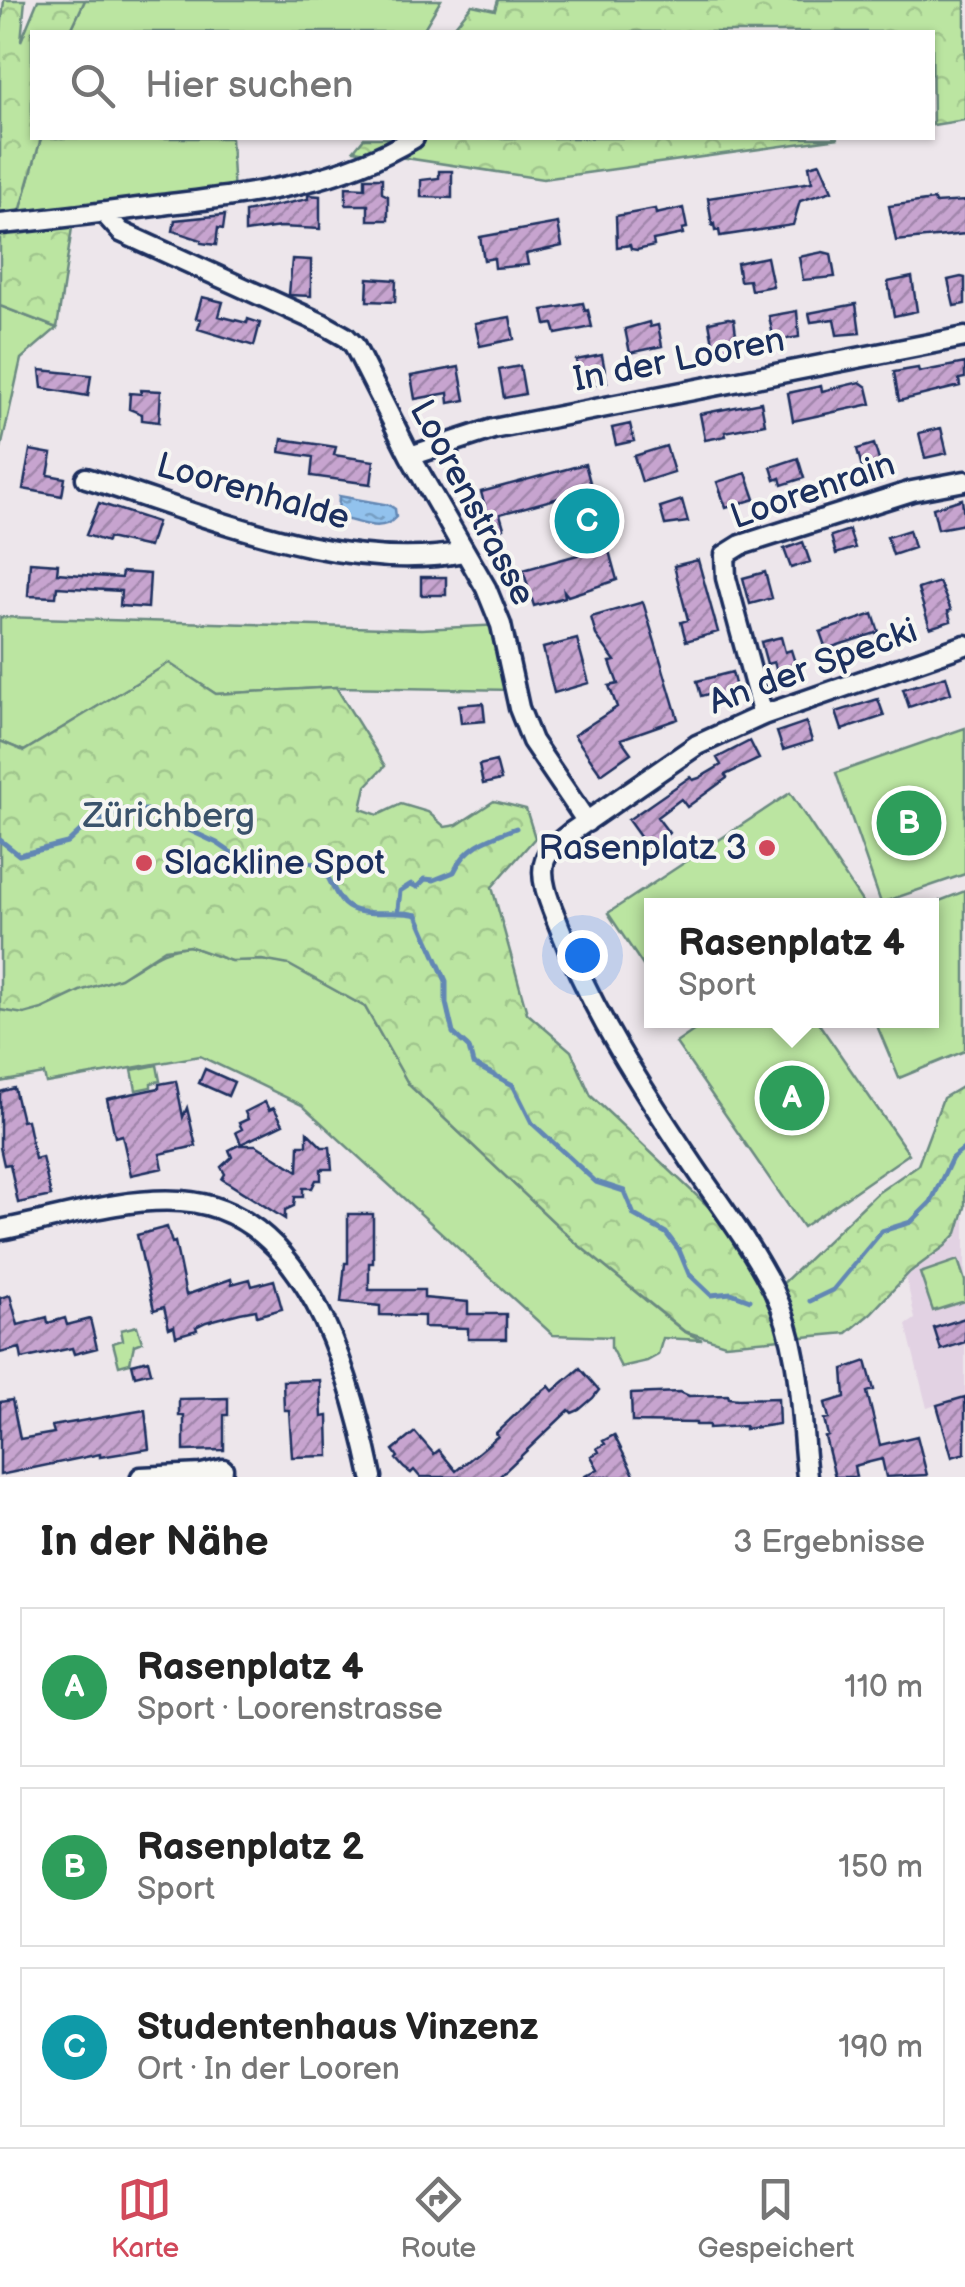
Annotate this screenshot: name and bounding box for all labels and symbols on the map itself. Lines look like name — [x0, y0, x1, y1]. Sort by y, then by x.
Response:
street label: In der Looren — [570, 318, 788, 402]
street label: Loorenstrasse — [400, 393, 544, 613]
street label: Loorenrain — [725, 443, 901, 539]
street label: Loorenhalde — [152, 444, 354, 540]
pin: C — [554, 484, 620, 558]
street label: An der Specki — [703, 609, 923, 725]
pin: B — [876, 786, 942, 860]
park label: Zürichberg — [82, 795, 255, 838]
place label: Rasenplatz 3 — [538, 827, 747, 870]
marker: Rasenplatz 3 — [756, 837, 778, 859]
place label: Slackline Spot — [164, 842, 385, 885]
marker: Slackline Spot — [133, 852, 155, 874]
your location — [557, 930, 608, 981]
pin: A — [760, 1060, 824, 1136]

